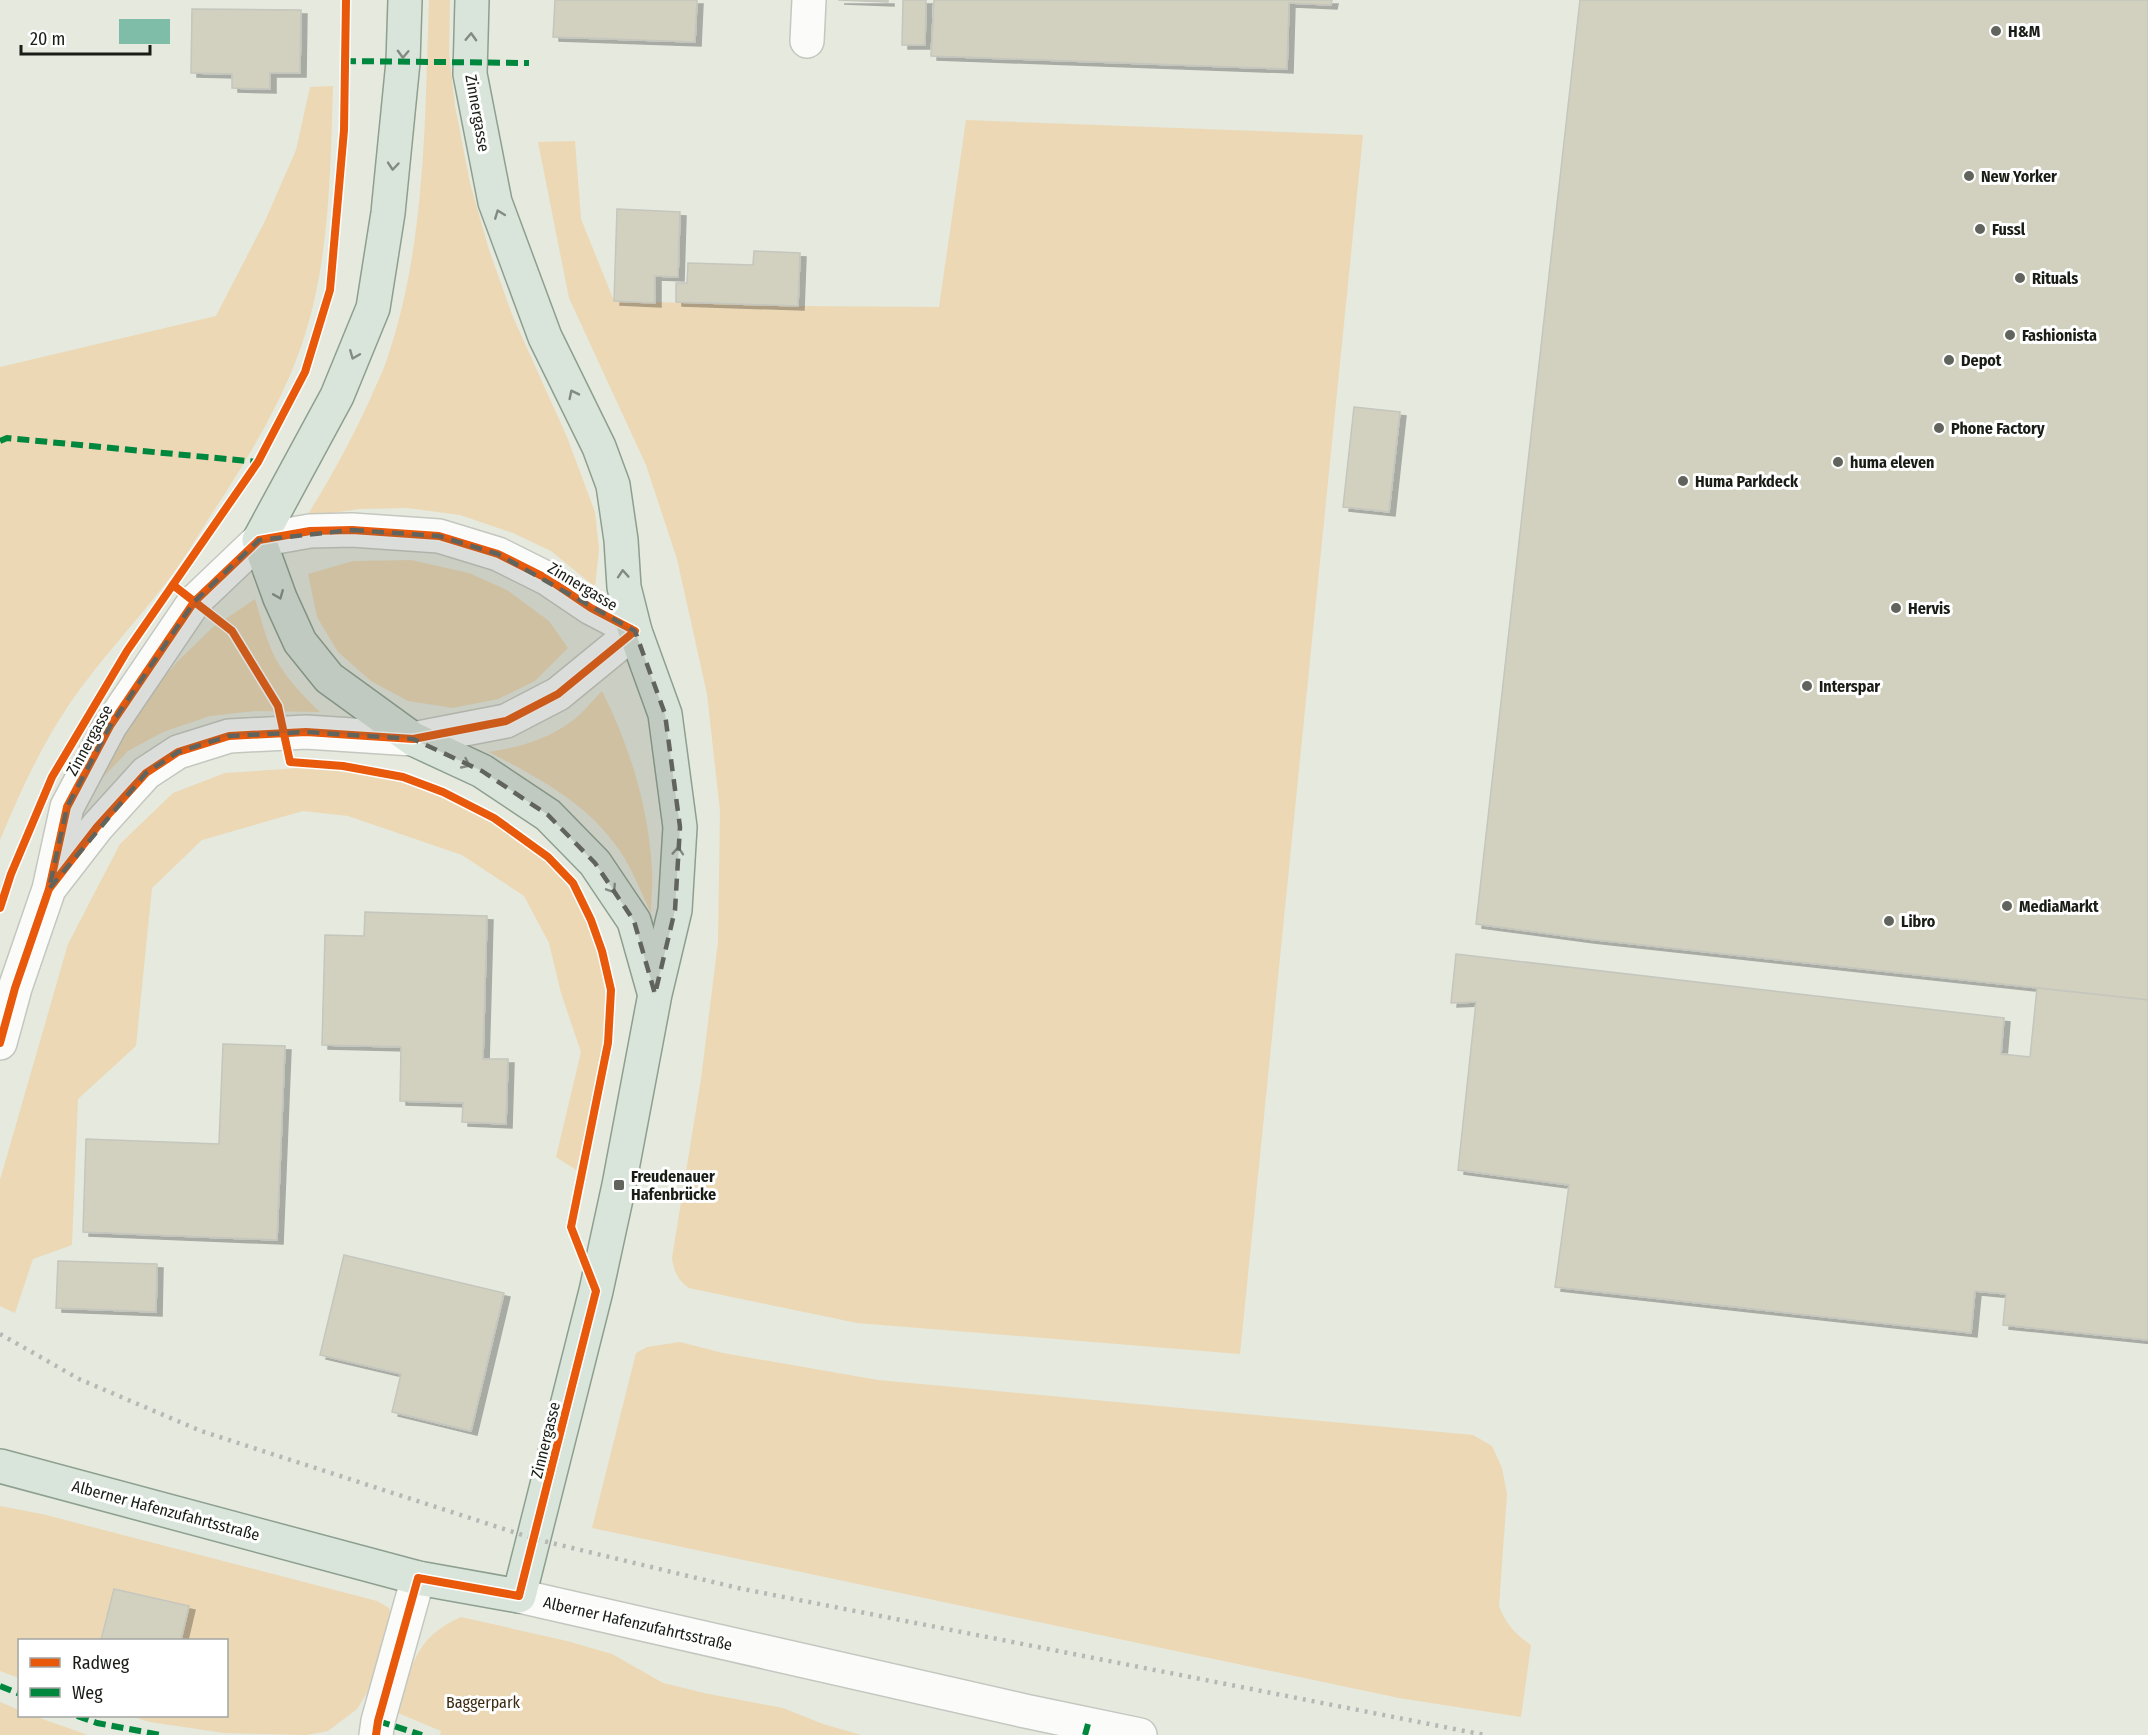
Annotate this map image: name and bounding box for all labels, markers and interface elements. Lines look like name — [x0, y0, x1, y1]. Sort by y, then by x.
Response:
scale bar — [21, 18, 150, 56]
place label: H&M — [2008, 22, 2041, 41]
marker: H&M — [1989, 24, 2003, 38]
text: 20 m — [30, 28, 65, 50]
one-way arrow — [465, 32, 477, 41]
one-way arrow — [396, 49, 409, 58]
street label: Zinnergasse — [461, 73, 494, 153]
one-way arrow — [387, 161, 400, 170]
place label: New Yorker — [1981, 167, 2057, 186]
marker: New Yorker — [1962, 169, 1976, 183]
one-way arrow — [494, 209, 507, 220]
place label: Fussl — [1992, 220, 2026, 239]
marker: Fussl — [1973, 222, 1987, 236]
place label: Rituals — [2032, 269, 2078, 288]
marker: Rituals — [2013, 271, 2027, 285]
place label: Fashionista — [2022, 326, 2097, 345]
marker: Fashionista — [2003, 328, 2017, 342]
one-way arrow — [349, 349, 361, 360]
place label: Depot — [1961, 351, 2002, 370]
marker: Depot — [1942, 353, 1956, 367]
one-way arrow — [569, 390, 581, 401]
place label: Phone Factory — [1951, 419, 2045, 438]
marker: Phone Factory — [1932, 421, 1946, 435]
place label: huma eleven — [1850, 453, 1934, 472]
marker: huma eleven — [1831, 455, 1845, 469]
place label: Huma Parkdeck — [1695, 472, 1799, 491]
marker: Huma Parkdeck — [1676, 474, 1690, 488]
street label: Zinnergasse — [544, 558, 621, 615]
one-way arrow — [617, 569, 630, 578]
one-way arrow — [272, 588, 284, 599]
place label: Hervis — [1908, 599, 1950, 618]
marker: Hervis — [1889, 601, 1903, 615]
place label: Interspar — [1819, 677, 1880, 696]
marker: Interspar — [1800, 679, 1814, 693]
street label: Zinnergasse — [62, 701, 117, 779]
one-way arrow — [460, 756, 471, 768]
one-way arrow — [672, 847, 685, 856]
one-way arrow — [605, 883, 617, 893]
place label: MediaMarkt — [2019, 897, 2099, 916]
marker: MediaMarkt — [2000, 899, 2014, 913]
place label: Libro — [1901, 912, 1936, 931]
marker: Libro — [1882, 914, 1896, 928]
place label: Freudenauer Hafenbrücke — [631, 1167, 716, 1204]
marker: Freudenauer Hafenbrücke — [612, 1178, 626, 1192]
street label: Zinnergasse — [527, 1400, 564, 1480]
street label: Alberner Hafenzufahrtsstraße — [70, 1476, 262, 1545]
street label: Alberner Hafenzufahrtsstraße — [542, 1592, 734, 1655]
legend — [18, 1639, 228, 1717]
text: Radweg — [72, 1652, 130, 1674]
text: Weg — [72, 1682, 103, 1704]
park label: Baggerpark — [446, 1693, 521, 1712]

